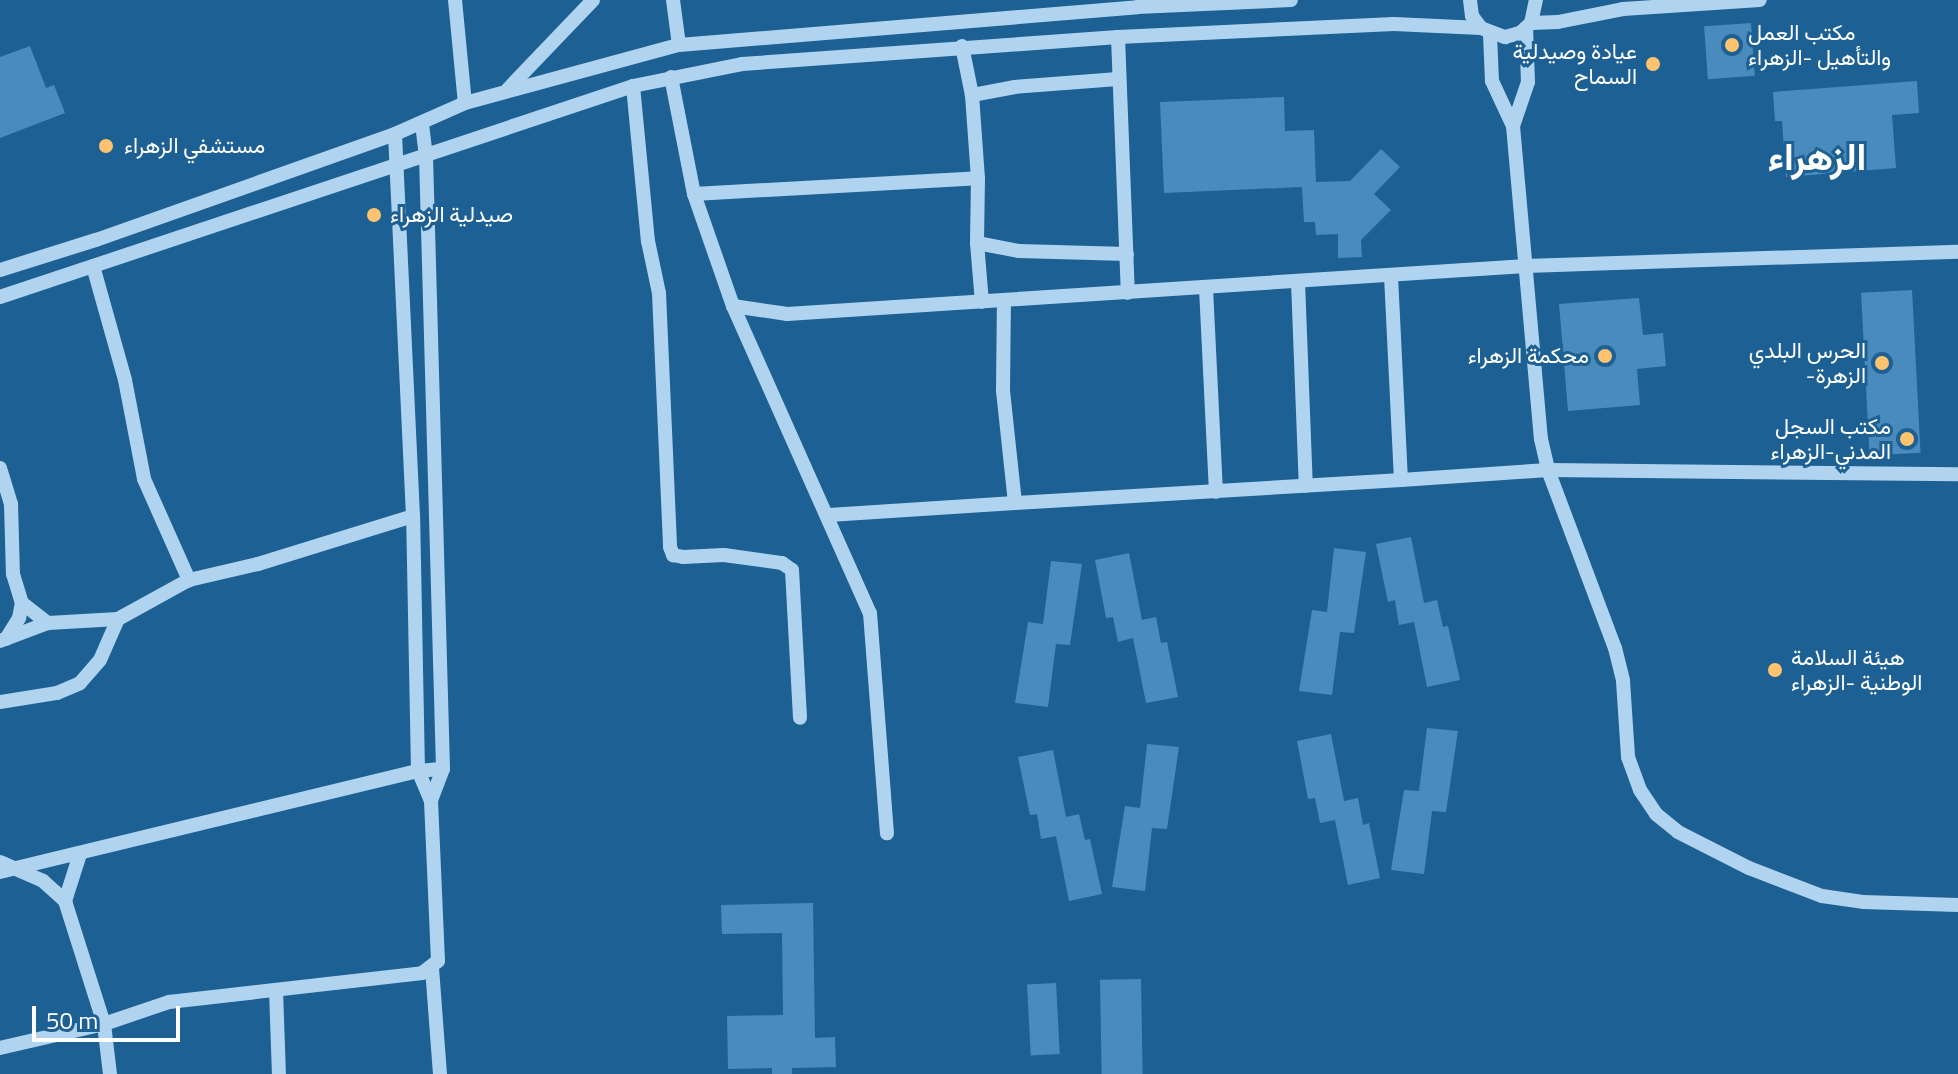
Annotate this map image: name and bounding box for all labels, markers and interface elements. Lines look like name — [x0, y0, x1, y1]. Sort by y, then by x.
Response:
place label: مكتب العمل والتأهيل -الزهراء — [1748, 19, 1891, 70]
marker: مكتب العمل والتأهيل -الزهراء — [1723, 36, 1741, 54]
place label: عيادة وصيدلية السماح — [1513, 38, 1637, 90]
marker: عيادة وصيدلية السماح — [1644, 55, 1662, 73]
place label: مستشفي الزهراء — [124, 133, 265, 159]
district label: الزهراء — [1768, 134, 1866, 180]
marker: مستشفي الزهراء — [95, 135, 117, 157]
place label: صيدلية الزهراء — [390, 202, 513, 228]
marker: صيدلية الزهراء — [365, 206, 383, 224]
place label: الحرس البلدي -الزهرة — [1749, 337, 1866, 388]
place label: محكمة الزهراء — [1468, 343, 1589, 369]
marker: محكمة الزهراء — [1596, 347, 1614, 365]
marker: الحرس البلدي -الزهرة — [1873, 354, 1891, 372]
place label: مكتب السجل المدني-الزهراء — [1771, 413, 1891, 464]
marker: مكتب السجل المدني-الزهراء — [1898, 430, 1916, 448]
place label: هيئة السلامة الوطنية -الزهراء — [1791, 644, 1922, 696]
marker: هيئة السلامة الوطنية -الزهراء — [1766, 661, 1784, 679]
scale bar — [36, 990, 184, 1040]
text: 50 m — [46, 1002, 98, 1038]

